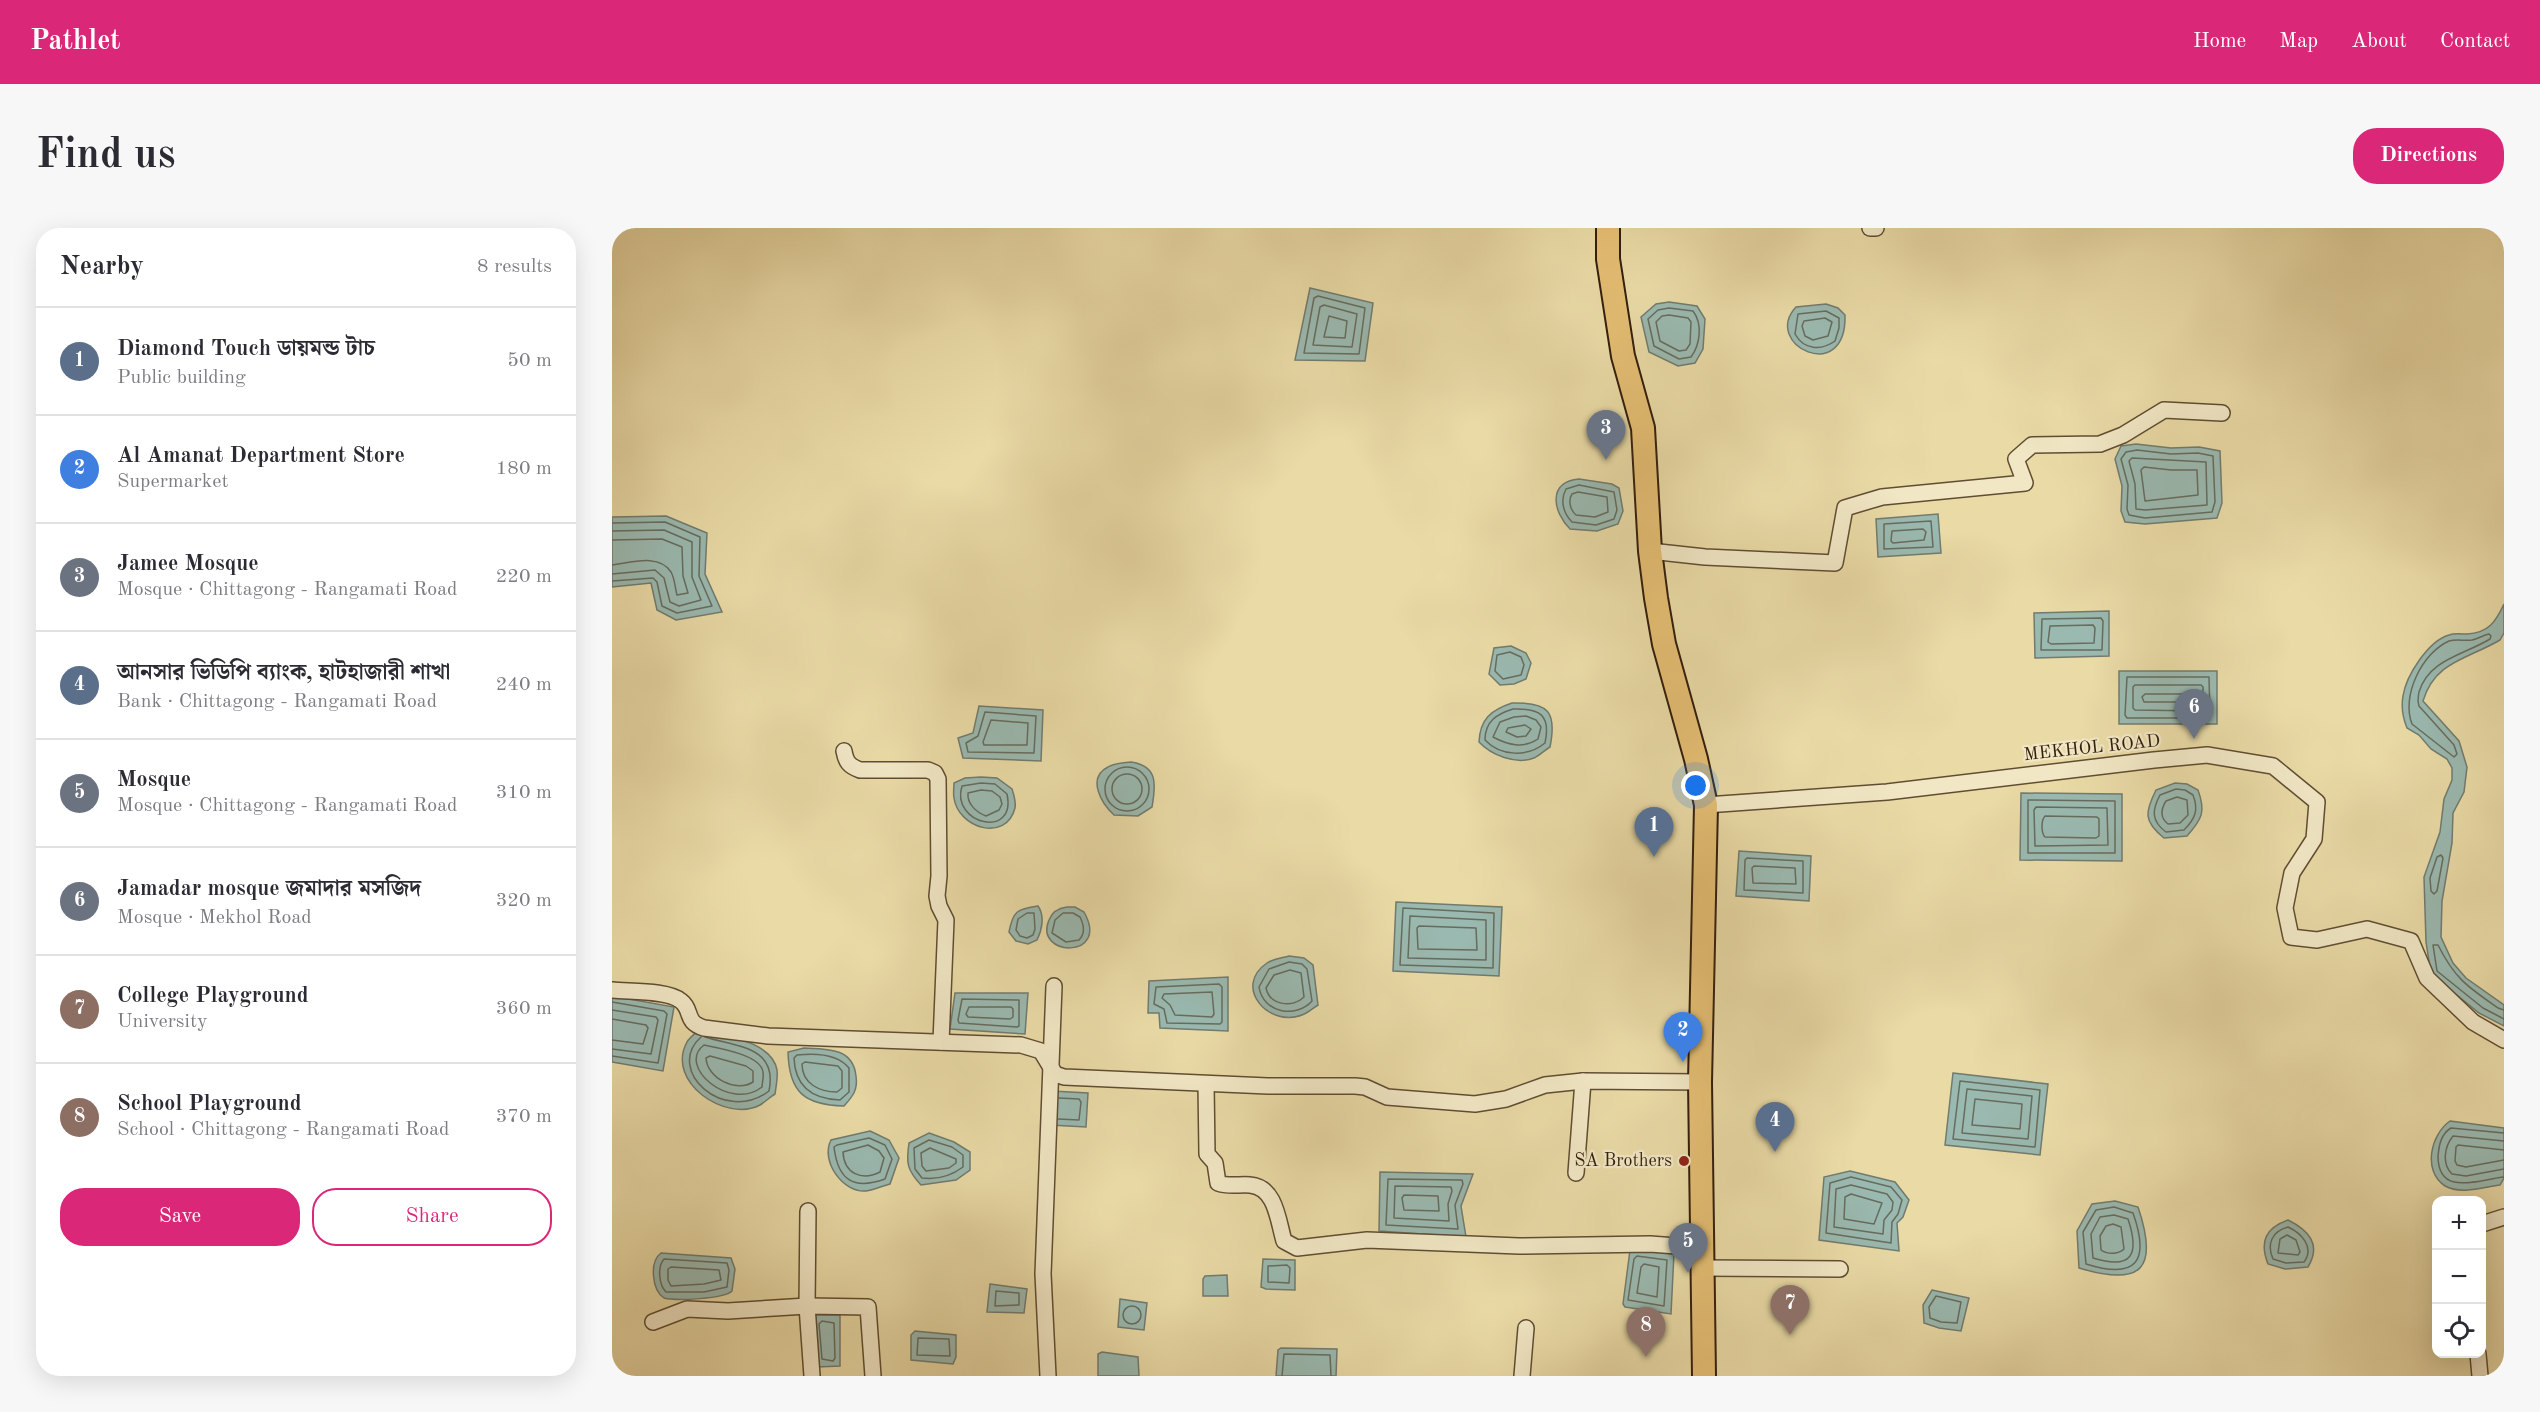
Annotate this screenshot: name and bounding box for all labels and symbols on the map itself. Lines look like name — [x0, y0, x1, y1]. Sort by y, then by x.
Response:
pin: 3 — [1586, 410, 1626, 460]
pin: 6 — [2174, 690, 2214, 739]
street label: MEKHOL ROAD — [2023, 732, 2161, 764]
your location — [1681, 771, 1710, 800]
pin: 1 — [1634, 808, 1674, 857]
pin: 2 — [1664, 1012, 1702, 1062]
pin: 4 — [1756, 1102, 1794, 1152]
place label: SA Brothers — [1574, 1152, 1672, 1170]
marker: SA Brothers — [1677, 1154, 1691, 1168]
pin: 5 — [1668, 1224, 1708, 1273]
pin: 7 — [1770, 1286, 1810, 1335]
pin: 8 — [1626, 1308, 1666, 1357]

